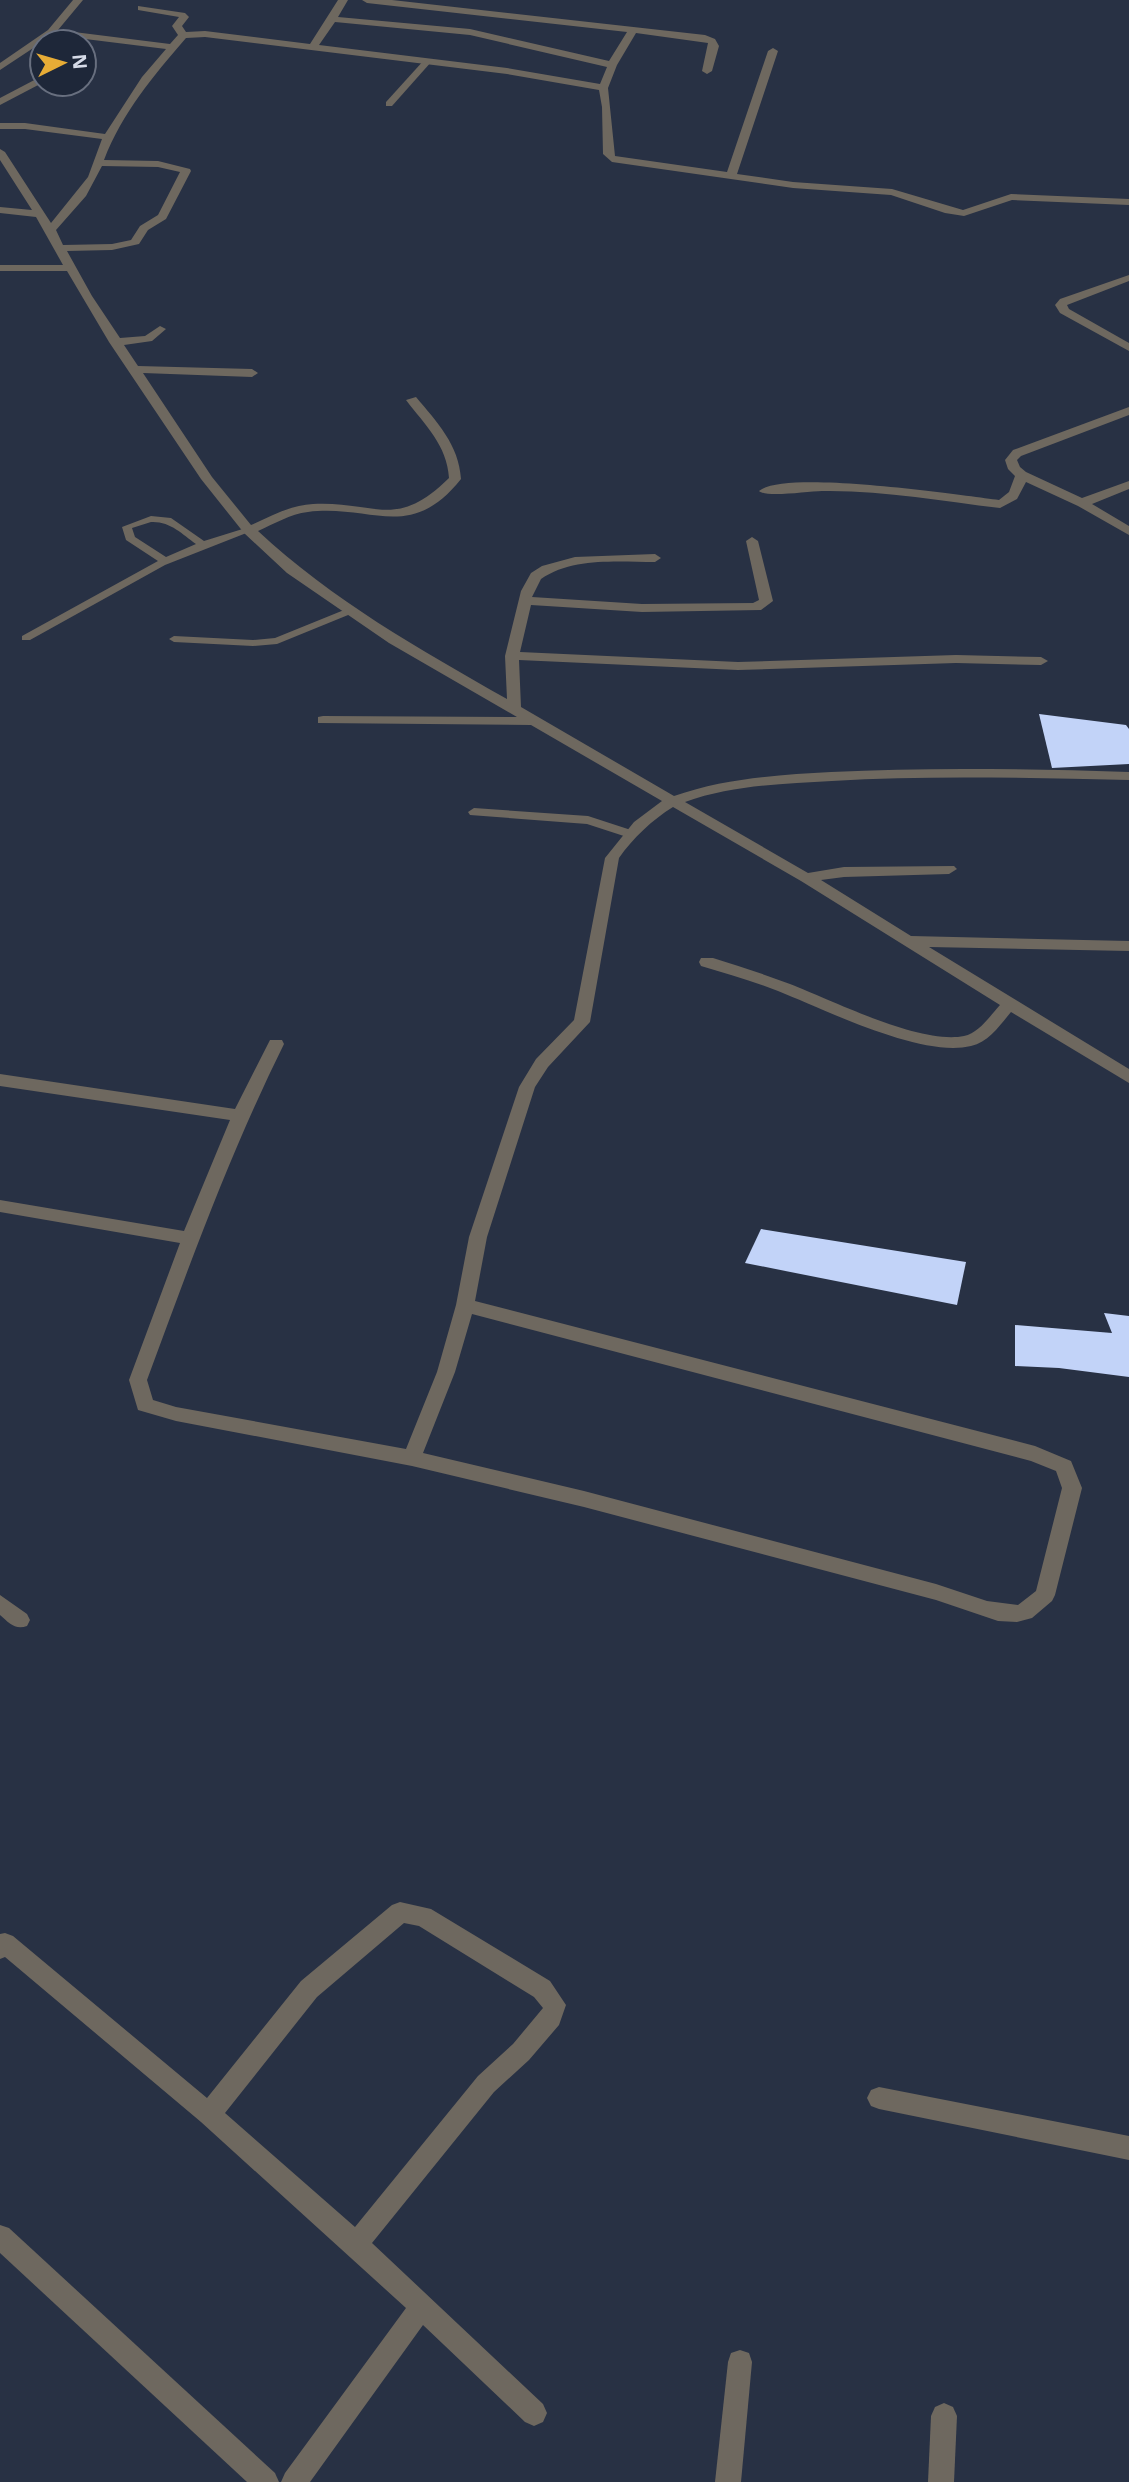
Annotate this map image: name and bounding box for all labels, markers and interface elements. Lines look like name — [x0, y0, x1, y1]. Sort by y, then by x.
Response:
north arrow — [28, 28, 98, 98]
text: N — [66, 53, 94, 70]

